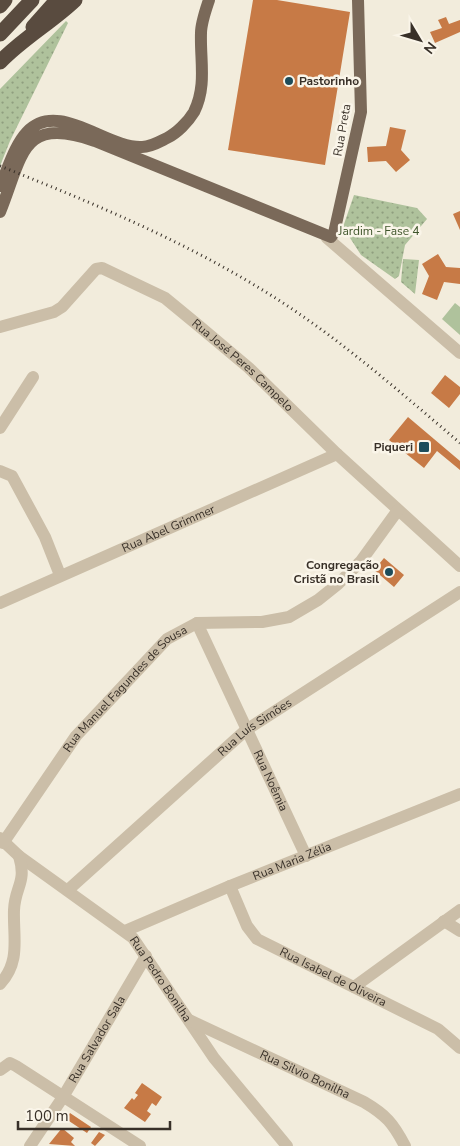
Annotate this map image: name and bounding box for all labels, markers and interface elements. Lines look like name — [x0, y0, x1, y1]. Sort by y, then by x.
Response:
north arrow — [395, 15, 445, 65]
text: N — [419, 38, 441, 58]
place label: Pastorinho — [299, 73, 359, 89]
marker: Pastorinho — [283, 75, 295, 87]
street label: Rua Preta — [330, 103, 354, 157]
park label: Jardim - Fase 4 — [338, 223, 419, 239]
street label: Rua José Peres Campelo — [188, 315, 297, 415]
place label: Piqueri — [374, 439, 413, 455]
marker: Piqueri — [417, 440, 431, 454]
street label: Rua Abel Grimmer — [119, 501, 218, 556]
place label: Congregação Cristã no Brasil — [293, 557, 379, 587]
marker: Congregação Cristã no Brasil — [383, 566, 395, 578]
street label: Rua Manuel Fagundes de Sousa — [59, 622, 190, 755]
street label: Rua Luís Simões — [214, 695, 295, 760]
street label: Rua Noêmia — [250, 747, 292, 814]
street label: Rua Maria Zélia — [250, 838, 334, 884]
street label: Rua Pedro Bonilha — [126, 933, 195, 1025]
street label: Rua Isabel de Oliveira — [277, 944, 389, 1010]
street label: Rua Salvador Sala — [65, 993, 129, 1086]
street label: Rua Silvio Bonilha — [257, 1046, 353, 1102]
scale bar — [18, 1098, 170, 1130]
text: 100 m — [25, 1106, 69, 1126]

